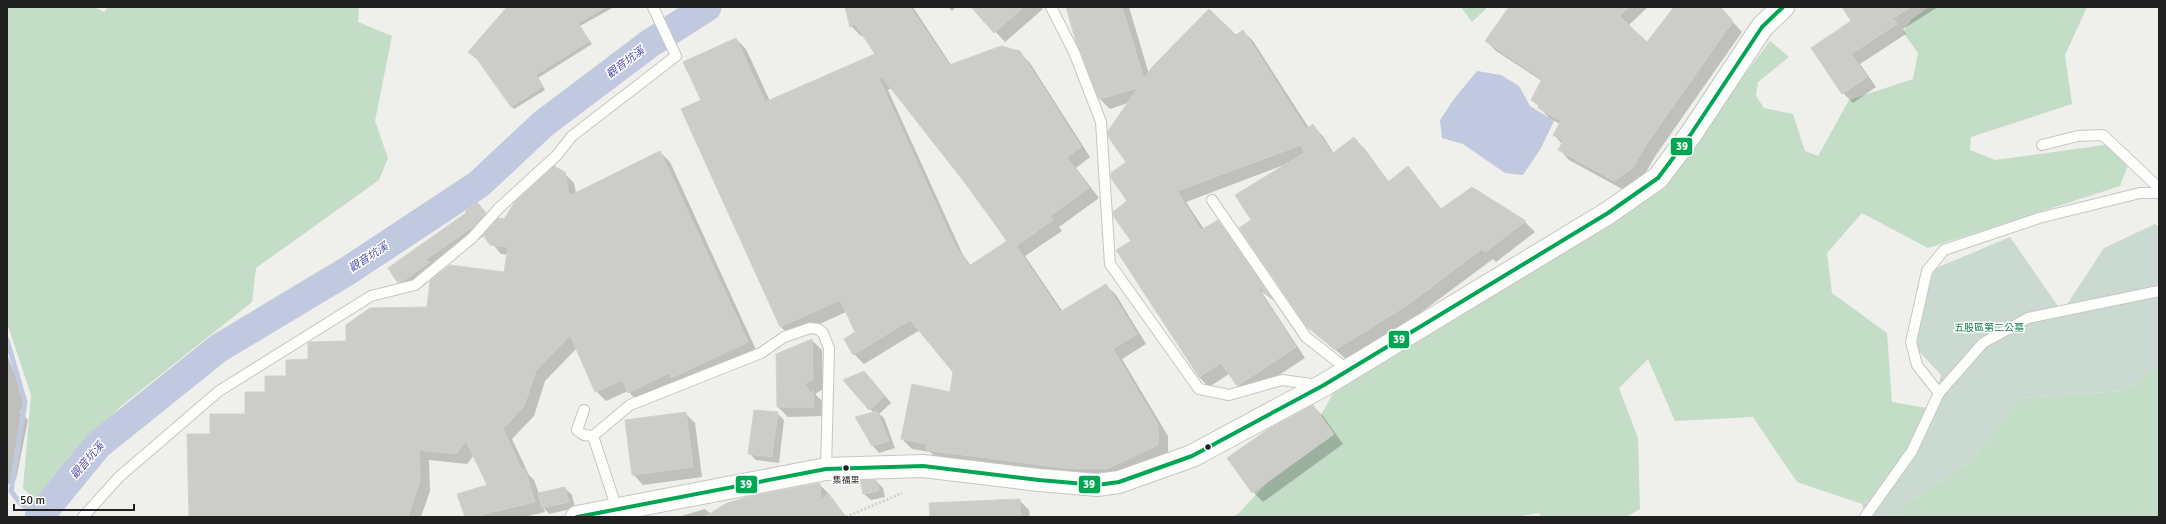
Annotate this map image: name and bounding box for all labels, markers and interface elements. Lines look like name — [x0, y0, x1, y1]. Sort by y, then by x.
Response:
water label: 觀音坑溪 — [604, 43, 648, 81]
line badge: 39 — [1670, 137, 1693, 156]
text: 39 — [1676, 140, 1688, 153]
water label: 觀音坑溪 — [346, 239, 392, 275]
park label: 五股區第二公墓 — [1954, 322, 2024, 334]
line badge: 39 — [1388, 330, 1410, 349]
text: 39 — [1393, 333, 1405, 346]
water label: 觀音坑溪 — [68, 438, 108, 481]
unlabelled marker — [1203, 442, 1213, 452]
marker: 集福里 — [841, 463, 851, 473]
line badge: 39 — [735, 475, 758, 494]
place label: 集福里 — [832, 475, 860, 486]
line badge: 39 — [1078, 475, 1101, 494]
text: 39 — [740, 478, 752, 491]
text: 39 — [1083, 478, 1095, 491]
scale bar — [14, 486, 134, 512]
text: 50 m — [20, 493, 45, 508]

